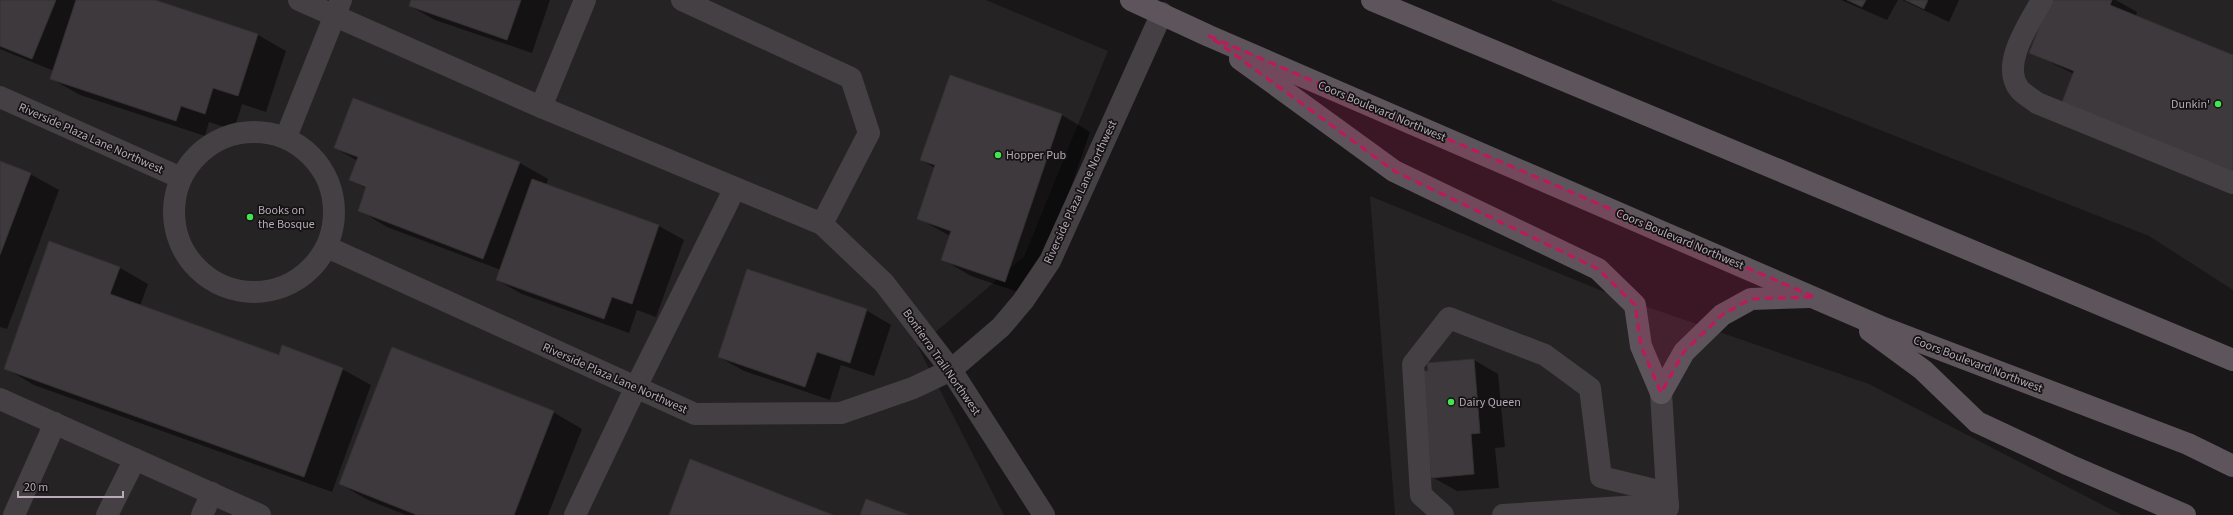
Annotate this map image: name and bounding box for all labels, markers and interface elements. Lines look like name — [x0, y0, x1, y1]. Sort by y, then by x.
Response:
street label: Coors Boulevard Northwest — [1315, 77, 1448, 146]
place label: Dunkin' — [2171, 96, 2210, 113]
street label: Riverside Plaza Lane Northwest — [16, 99, 166, 178]
marker: Dunkin' — [2213, 99, 2223, 109]
street label: Riverside Plaza Lane Northwest — [1040, 118, 1121, 267]
place label: Hopper Pub — [1006, 147, 1066, 164]
marker: Hopper Pub — [993, 150, 1003, 160]
place label: Books on the Bosque — [258, 202, 315, 233]
street label: Coors Boulevard Northwest — [1613, 205, 1746, 274]
marker: Books on the Bosque — [245, 212, 255, 222]
street label: Bontierra Trail Northwest — [898, 306, 985, 419]
street label: Coors Boulevard Northwest — [1911, 332, 2045, 397]
street label: Riverside Plaza Lane Northwest — [540, 339, 690, 418]
place label: Dairy Queen — [1459, 394, 1521, 411]
marker: Dairy Queen — [1446, 397, 1456, 407]
scale bar — [18, 473, 123, 499]
text: 20 m — [24, 479, 48, 496]

